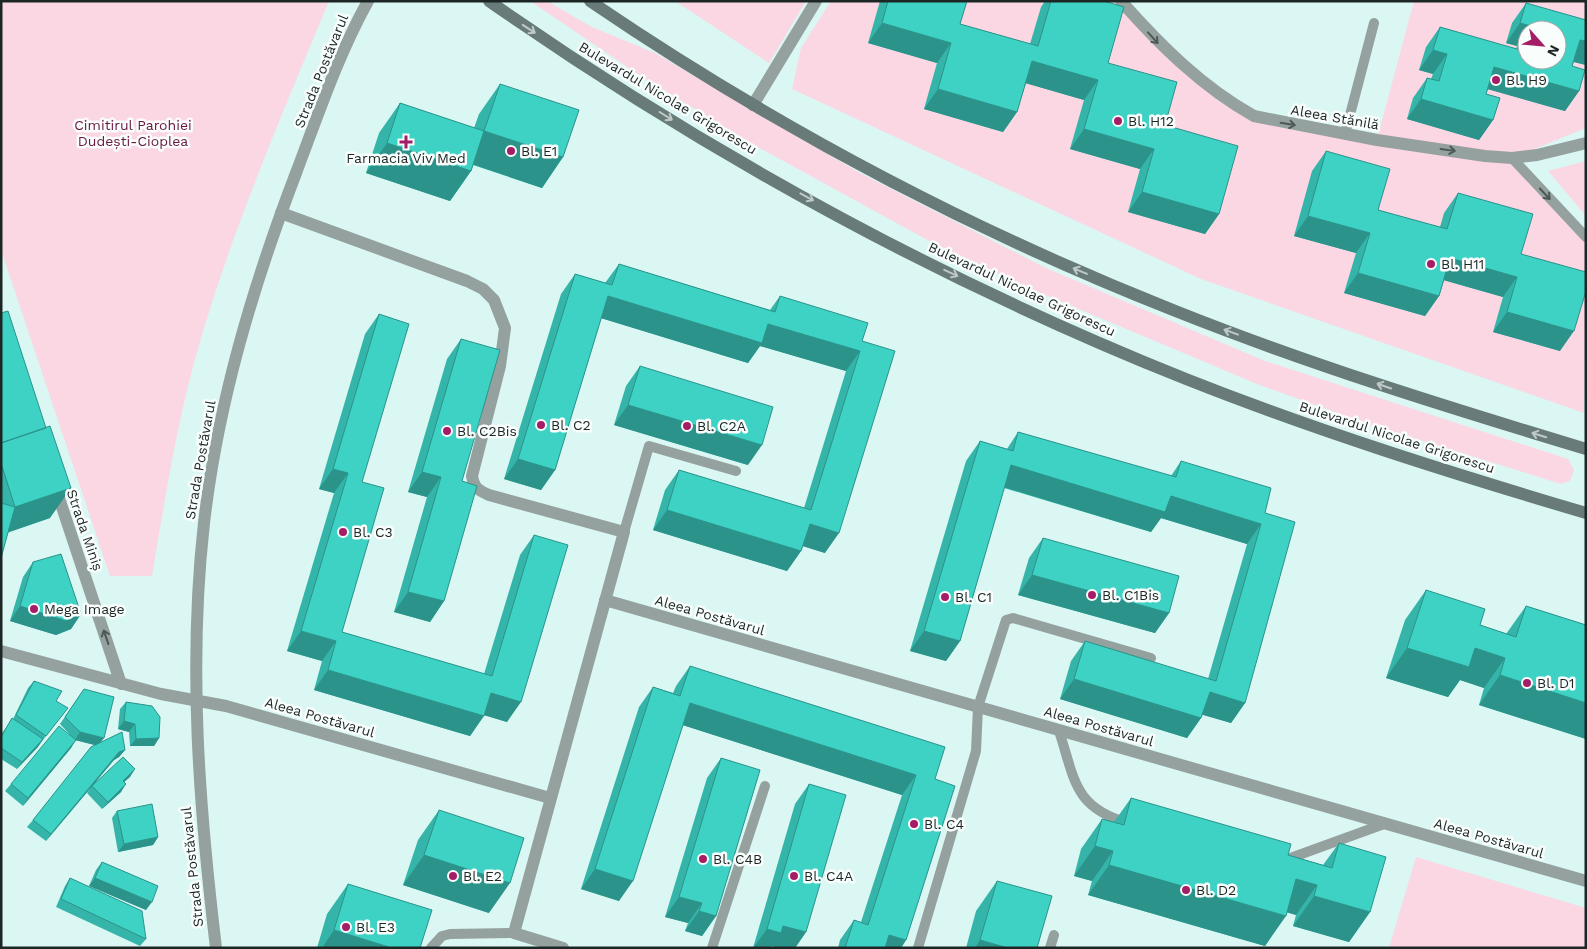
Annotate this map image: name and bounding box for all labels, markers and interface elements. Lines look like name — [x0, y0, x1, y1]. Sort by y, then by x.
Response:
street label: Strada Postăvarul — [291, 11, 351, 130]
north arrow — [1517, 20, 1567, 70]
one-way arrow — [522, 24, 536, 34]
one-way arrow — [1147, 31, 1159, 44]
street label: Bulevardul Nicolae Grigorescu — [576, 38, 760, 158]
text: N — [1544, 43, 1563, 59]
place label: Bl. H9 — [1506, 72, 1547, 88]
marker: Bl. H9 — [1490, 74, 1502, 86]
street label: Aleea Stănilă — [1290, 101, 1380, 133]
one-way arrow — [659, 111, 673, 121]
place label: Bl. H12 — [1128, 113, 1174, 129]
marker: Bl. H12 — [1112, 115, 1124, 127]
park label: Cimitirul Parohiei Dudești-Cioplea — [74, 117, 192, 150]
one-way arrow — [1279, 119, 1295, 129]
marker: Farmacia Viv Med — [400, 136, 412, 148]
place label: Bl. E1 — [521, 143, 557, 159]
marker: Bl. E1 — [505, 145, 517, 157]
one-way arrow — [1440, 146, 1456, 156]
place label: Farmacia Viv Med — [346, 150, 466, 166]
one-way arrow — [1539, 187, 1551, 200]
one-way arrow — [799, 192, 814, 202]
street label: Bulevardul Nicolae Grigorescu — [926, 239, 1118, 339]
place label: Bl. H11 — [1441, 256, 1484, 272]
marker: Bl. H11 — [1425, 258, 1437, 270]
one-way arrow — [1073, 265, 1088, 275]
one-way arrow — [943, 268, 958, 278]
one-way arrow — [1223, 327, 1238, 336]
one-way arrow — [1377, 381, 1392, 390]
street label: Strada Postăvarul — [182, 398, 218, 521]
street label: Bulevardul Nicolae Grigorescu — [1297, 398, 1497, 476]
place label: Bl. C2 — [551, 417, 591, 433]
place label: Bl. C2A — [697, 418, 746, 434]
marker: Bl. C2 — [535, 419, 547, 431]
marker: Bl. C2A — [681, 420, 693, 432]
place label: Bl. C2Bis — [457, 423, 517, 439]
marker: Bl. C2Bis — [441, 425, 453, 437]
one-way arrow — [1531, 429, 1547, 439]
street label: Strada Miniș — [63, 487, 106, 573]
place label: Bl. C3 — [353, 524, 393, 540]
marker: Bl. C3 — [337, 526, 349, 538]
place label: Bl. C1Bis — [1102, 587, 1159, 603]
place label: Bl. C1 — [955, 589, 992, 605]
marker: Bl. C1Bis — [1086, 589, 1098, 601]
marker: Bl. C1 — [939, 591, 951, 603]
street label: Aleea Postăvarul — [653, 592, 767, 639]
place label: Mega Image — [44, 601, 125, 617]
marker: Mega Image — [28, 603, 40, 615]
one-way arrow — [100, 630, 110, 646]
place label: Bl. D1 — [1537, 675, 1574, 691]
marker: Bl. D1 — [1521, 677, 1533, 689]
street label: Aleea Postăvarul — [263, 694, 377, 741]
street label: Aleea Postăvarul — [1042, 703, 1156, 750]
street label: Strada Postăvarul — [178, 805, 206, 928]
street label: Aleea Postăvarul — [1432, 815, 1546, 862]
place label: Bl. C4 — [924, 816, 964, 832]
marker: Bl. C4 — [908, 818, 920, 830]
place label: Bl. C4B — [713, 851, 762, 867]
marker: Bl. C4B — [697, 853, 709, 865]
place label: Bl. E2 — [463, 868, 502, 884]
place label: Bl. C4A — [804, 868, 853, 884]
marker: Bl. E2 — [447, 870, 459, 882]
marker: Bl. C4A — [788, 870, 800, 882]
place label: Bl. D2 — [1196, 882, 1236, 898]
marker: Bl. D2 — [1180, 884, 1192, 896]
place label: Bl. E3 — [356, 919, 395, 935]
marker: Bl. E3 — [340, 921, 352, 933]

